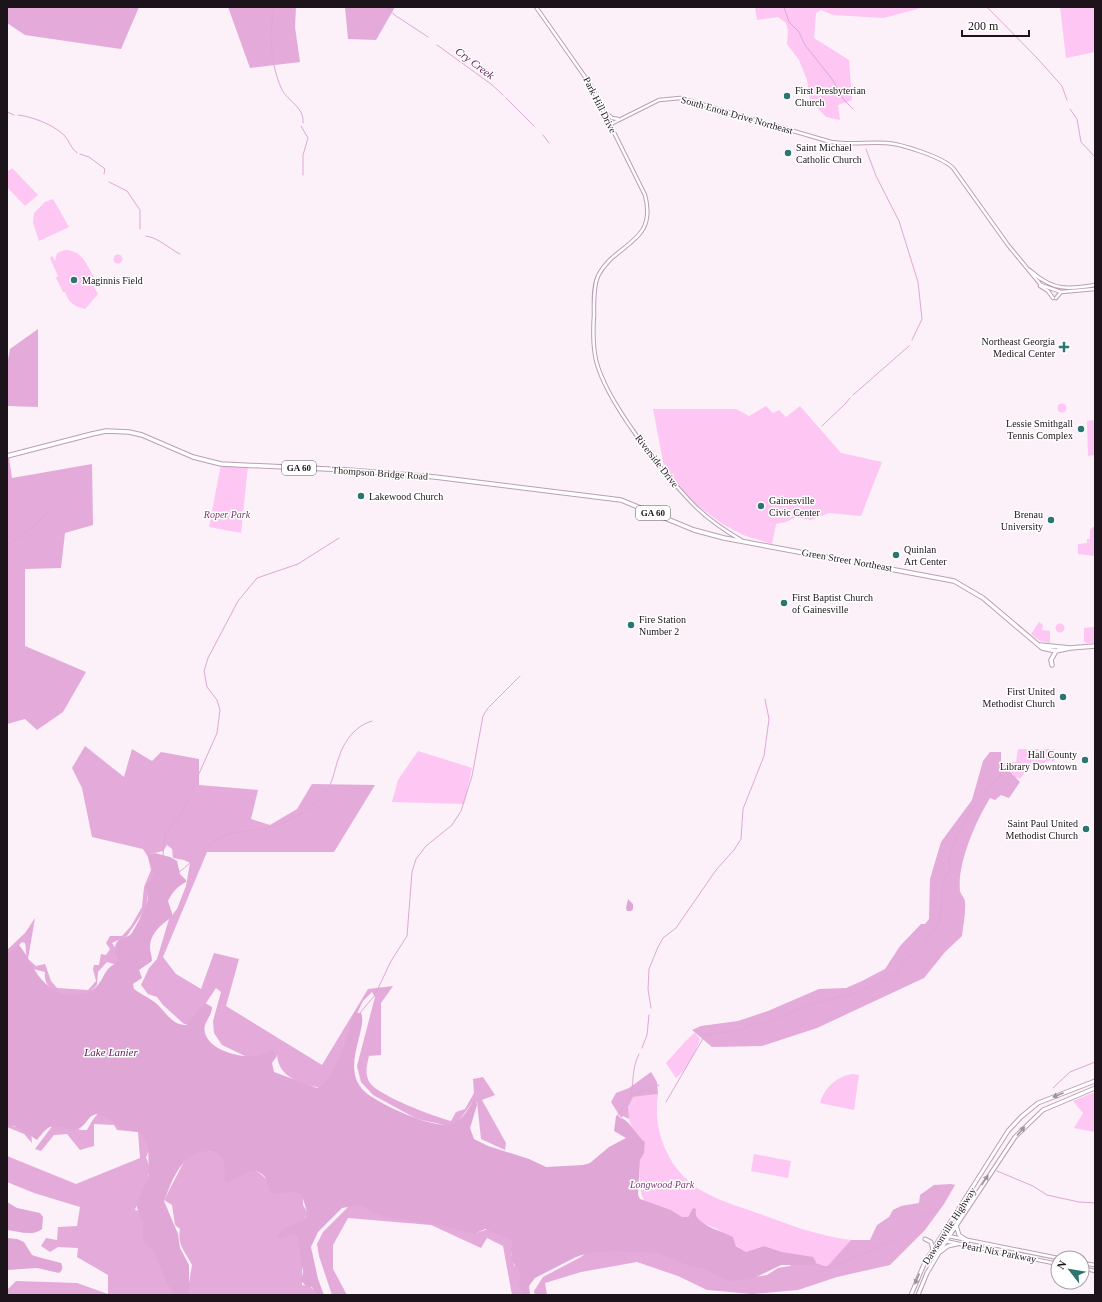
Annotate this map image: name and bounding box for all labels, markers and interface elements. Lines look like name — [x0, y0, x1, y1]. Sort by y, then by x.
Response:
scale bar — [962, 12, 1029, 38]
text: 200 m — [968, 19, 999, 33]
water label: Cry Creek — [453, 45, 498, 82]
street label: Park Hill Drive — [581, 75, 619, 135]
place label: First Presbyterian Church — [795, 85, 866, 108]
marker: First Presbyterian Church — [782, 91, 792, 101]
street label: South Enota Drive Northeast — [680, 94, 794, 136]
place label: Saint Michael Catholic Church — [796, 142, 862, 165]
marker: Saint Michael Catholic Church — [783, 148, 793, 158]
marker: Maginnis Field — [69, 275, 79, 285]
place label: Maginnis Field — [82, 275, 143, 286]
place label: Northeast Georgia Medical Center — [982, 336, 1056, 359]
marker: Northeast Georgia Medical Center — [1058, 341, 1070, 353]
place label: Lessie Smithgall Tennis Complex — [1006, 418, 1073, 441]
marker: Lessie Smithgall Tennis Complex — [1076, 424, 1086, 434]
street label: Riverside Drive — [633, 433, 681, 490]
road number: GA 60 — [282, 461, 316, 475]
street label: Thompson Bridge Road — [332, 464, 428, 482]
marker: Lakewood Church — [356, 491, 366, 501]
place label: Lakewood Church — [369, 491, 443, 502]
place label: Gainesville Civic Center — [769, 495, 820, 518]
marker: Gainesville Civic Center — [756, 501, 766, 511]
road number: GA 60 — [636, 506, 670, 520]
park label: Roper Park — [203, 509, 251, 520]
place label: Brenau University — [1001, 509, 1043, 532]
marker: Brenau University — [1046, 515, 1056, 525]
place label: Quinlan Art Center — [904, 544, 947, 567]
street label: Green Street Northeast — [801, 547, 893, 573]
marker: Quinlan Art Center — [891, 550, 901, 560]
place label: First Baptist Church of Gainesville — [792, 592, 873, 615]
marker: First Baptist Church of Gainesville — [779, 598, 789, 608]
place label: Fire Station Number 2 — [639, 614, 686, 637]
marker: Fire Station Number 2 — [626, 620, 636, 630]
place label: First United Methodist Church — [983, 686, 1055, 709]
marker: First United Methodist Church — [1058, 692, 1068, 702]
place label: Hall County Library Downtown — [1000, 749, 1077, 772]
marker: Hall County Library Downtown — [1080, 755, 1090, 765]
place label: Saint Paul United Methodist Church — [1006, 818, 1078, 841]
marker: Saint Paul United Methodist Church — [1081, 824, 1091, 834]
water label: Lake Lanier — [83, 1046, 138, 1058]
one-way arrow — [1052, 1092, 1064, 1098]
one-way arrow — [1016, 1125, 1025, 1136]
one-way arrow — [982, 1174, 989, 1186]
park label: Longwood Park — [629, 1179, 695, 1190]
street label: Dawsonville Highway — [920, 1185, 978, 1267]
street label: Pearl Nix Parkway — [961, 1239, 1037, 1265]
north arrow — [1050, 1250, 1090, 1290]
text: N — [1054, 1258, 1069, 1271]
one-way arrow — [914, 1273, 920, 1284]

